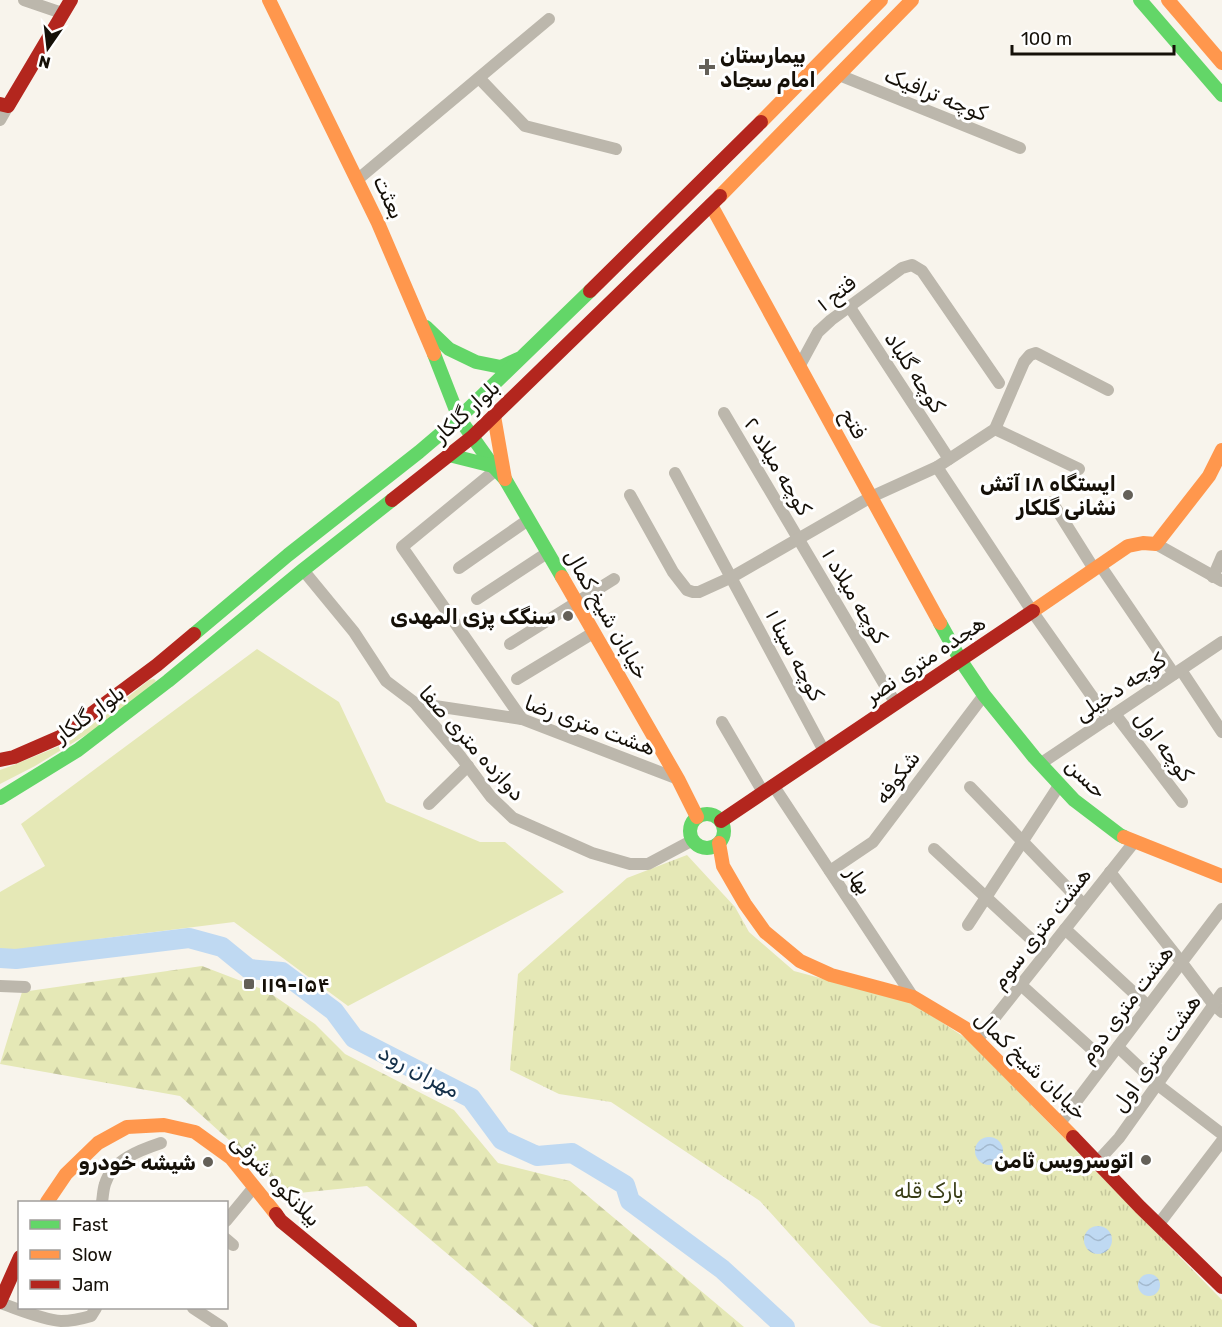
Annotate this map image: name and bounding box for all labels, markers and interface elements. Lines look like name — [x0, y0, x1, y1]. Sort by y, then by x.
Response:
north arrow — [18, 18, 78, 78]
scale bar — [1012, 18, 1174, 56]
text: 100 m — [1021, 28, 1072, 50]
place label: بیمارستان امام سجاد — [720, 43, 816, 94]
text: N — [37, 51, 52, 73]
marker: بیمارستان امام سجاد — [698, 58, 716, 76]
street label: کوچه ترافیک — [881, 62, 992, 127]
street label: بعثت — [368, 171, 410, 223]
street label: فتح ۱ — [811, 270, 862, 318]
street label: کوچه گلباد — [879, 327, 951, 418]
street label: بلوار گلکار — [426, 375, 504, 449]
street label: فتح — [834, 403, 873, 444]
street label: کوچه میلاد ۲ — [738, 412, 817, 521]
place label: ایستگاه ۱۸ آتش نشانی گلکار — [980, 471, 1116, 520]
marker: ایستگاه ۱۸ آتش نشانی گلکار — [1121, 488, 1135, 502]
street label: کوچه میلاد ۱ — [816, 544, 893, 649]
street label: خیابان شیخ کمال — [558, 545, 654, 684]
place label: سنگک پزی المهدی — [390, 604, 556, 631]
street label: کوچه سینا ۱ — [760, 605, 830, 706]
marker: سنگک پزی المهدی — [561, 609, 575, 623]
street label: هجده متری نصر — [859, 610, 990, 709]
street label: کوچه دخیلی — [1070, 647, 1171, 727]
street label: بلوار گلکار — [47, 680, 129, 749]
street label: دوازده متری صفا — [413, 680, 530, 806]
street label: هشت متری رضا — [521, 690, 659, 760]
street label: کوچه اول — [1128, 706, 1199, 787]
street label: شکوفه — [869, 745, 925, 809]
street label: حسن — [1060, 753, 1112, 803]
street label: بهار — [839, 859, 877, 899]
street label: هشت متری سوم — [986, 862, 1097, 994]
street label: هشت متری دوم — [1074, 940, 1179, 1068]
place label: ۱۱۹-۱۵۴ — [261, 972, 330, 997]
marker: ۱۱۹-۱۵۴ — [242, 977, 256, 991]
street label: هشت متری اول — [1106, 989, 1207, 1117]
street label: خیابان شیخ کمال — [968, 1005, 1092, 1126]
water label: مهران رود — [374, 1038, 464, 1104]
street label: بیلانکوه شرقی — [226, 1129, 326, 1231]
place label: اتوسرویس ثامن — [994, 1148, 1134, 1174]
place label: شیشه خودرو — [79, 1150, 196, 1176]
marker: اتوسرویس ثامن — [1139, 1153, 1153, 1167]
marker: شیشه خودرو — [201, 1155, 215, 1169]
park label: پارک قله — [894, 1178, 964, 1205]
legend — [18, 1201, 228, 1309]
text: Fast — [72, 1214, 108, 1236]
text: Slow — [72, 1244, 112, 1266]
text: Jam — [72, 1274, 109, 1296]

